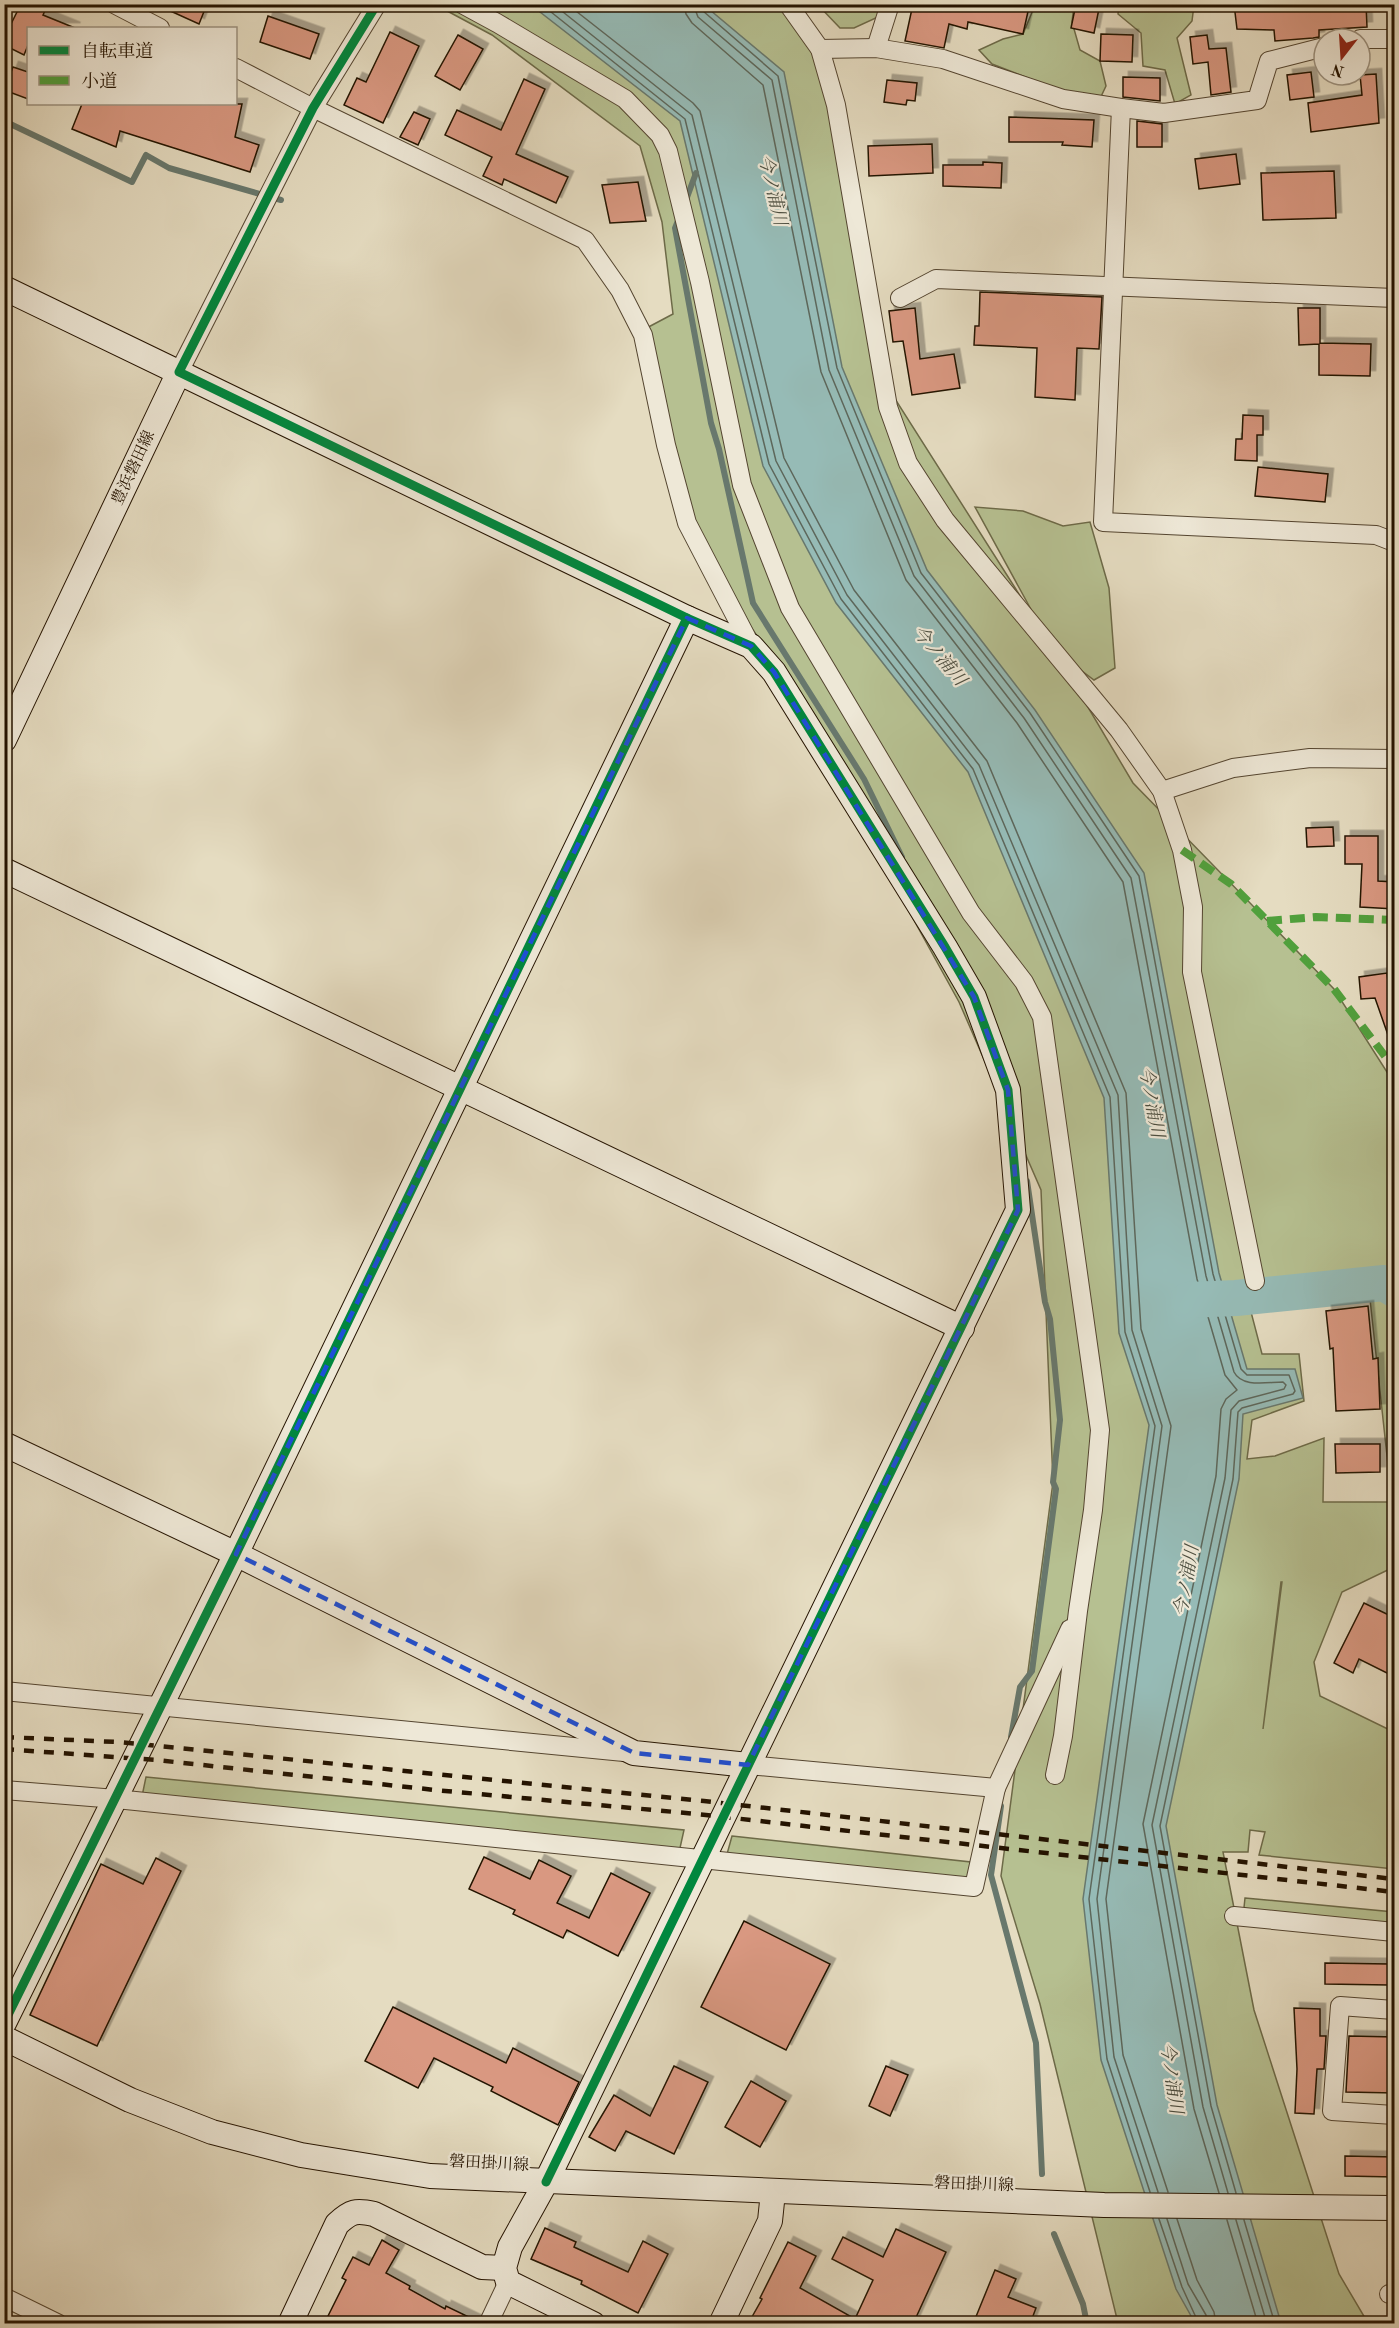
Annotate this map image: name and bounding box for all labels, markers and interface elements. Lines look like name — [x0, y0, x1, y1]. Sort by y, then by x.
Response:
legend — [27, 27, 237, 105]
north arrow — [1312, 27, 1372, 87]
text: 自転車道 — [81, 41, 153, 61]
text: N — [1329, 60, 1346, 79]
text: 小道 — [81, 71, 117, 91]
water label: 今ノ浦川 — [755, 152, 791, 229]
street label: 豊浜磐田線 — [108, 428, 158, 508]
water label: 今ノ浦川 — [909, 621, 972, 691]
water label: 今ノ浦川 — [1136, 1065, 1168, 1141]
water label: 今ノ浦川 — [1170, 1542, 1202, 1618]
water label: 今ノ浦川 — [1157, 2041, 1187, 2117]
street label: 磐田掛川線 — [449, 2152, 529, 2174]
street label: 磐田掛川線 — [934, 2174, 1014, 2194]

